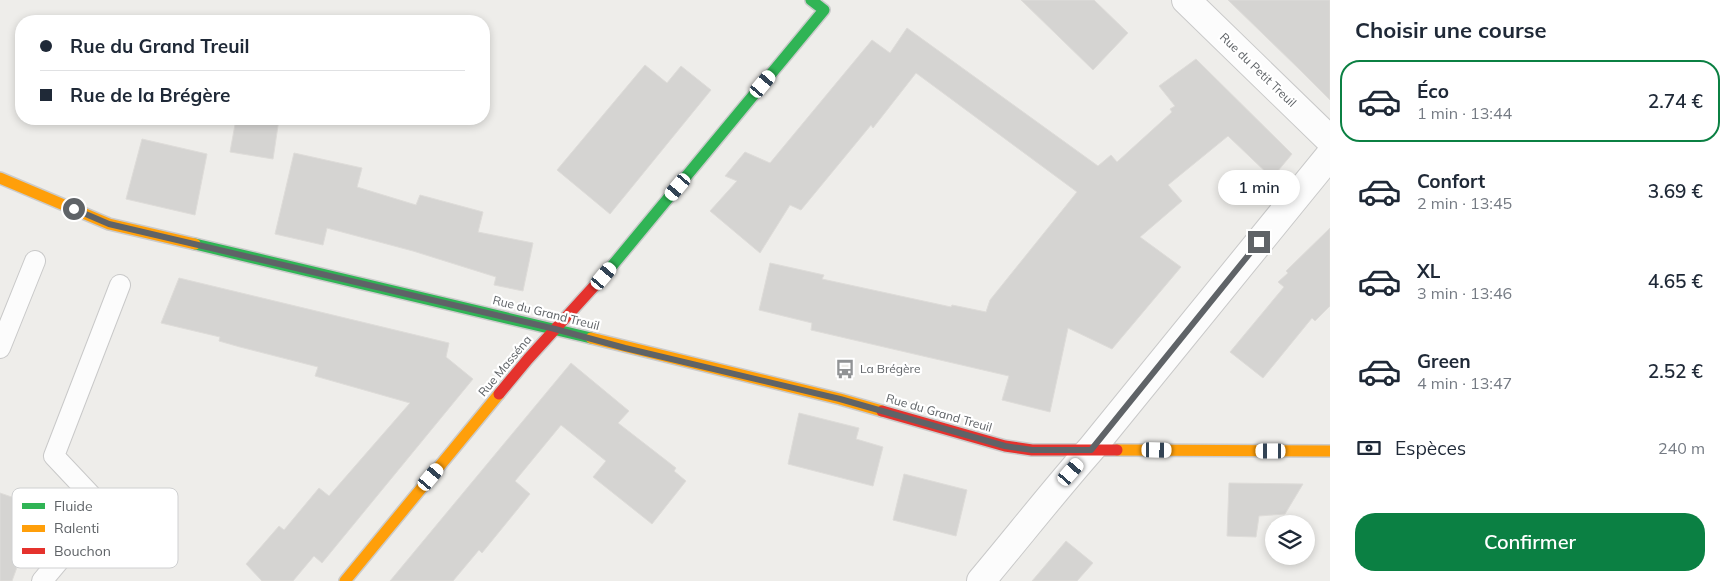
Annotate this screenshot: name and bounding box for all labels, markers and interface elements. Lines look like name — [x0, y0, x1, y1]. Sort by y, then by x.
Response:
text: Choisir une course — [1355, 16, 1547, 44]
street label: Rue du Petit Treuil — [1217, 29, 1300, 110]
text: Rue du Grand Treuil — [70, 34, 250, 58]
car — [747, 68, 778, 100]
icon: car — [1357, 79, 1402, 124]
text: Éco — [1417, 79, 1449, 103]
text: Rue de la Brégère — [70, 83, 230, 107]
text: 2.74 € — [1648, 89, 1703, 113]
text: 1 min · 13:44 — [1417, 103, 1512, 123]
icon: car — [1357, 169, 1402, 214]
text: Confort — [1417, 169, 1485, 193]
callout: 1 min — [1218, 170, 1300, 204]
car — [662, 171, 693, 203]
text: 1 min — [1238, 177, 1280, 197]
text: 3.69 € — [1648, 179, 1703, 203]
text: 2 min · 13:45 — [1417, 193, 1512, 213]
route start — [63, 198, 85, 220]
route end — [1248, 231, 1270, 253]
icon: car — [1357, 259, 1402, 304]
text: XL — [1417, 259, 1440, 283]
car — [588, 260, 619, 292]
text: 4.65 € — [1648, 269, 1703, 293]
text: 3 min · 13:46 — [1417, 283, 1512, 303]
street label: Rue du Grand Treuil — [491, 292, 601, 333]
street label: Rue Masséna — [475, 332, 534, 399]
icon: car — [1357, 349, 1402, 394]
text: Green — [1417, 349, 1471, 373]
bus stop icon: La Brégère — [834, 358, 856, 380]
text: 2.52 € — [1648, 359, 1703, 383]
place label: La Brégère — [860, 361, 920, 376]
text: 4 min · 13:47 — [1417, 373, 1512, 393]
street label: Rue du Grand Treuil — [884, 390, 994, 435]
icon: cash — [1355, 434, 1383, 462]
text: Espèces — [1395, 436, 1466, 460]
text: 240 m — [1658, 438, 1705, 458]
car — [1141, 442, 1172, 458]
car — [1256, 444, 1286, 459]
car — [1055, 456, 1086, 488]
car — [415, 461, 446, 493]
legend — [12, 488, 178, 568]
text: Fluide — [54, 497, 93, 515]
button: Confirmer — [1355, 513, 1705, 571]
map controls — [1265, 515, 1315, 565]
button: layers — [1265, 515, 1315, 565]
text: Ralenti — [54, 519, 99, 537]
text: Bouchon — [54, 542, 111, 560]

